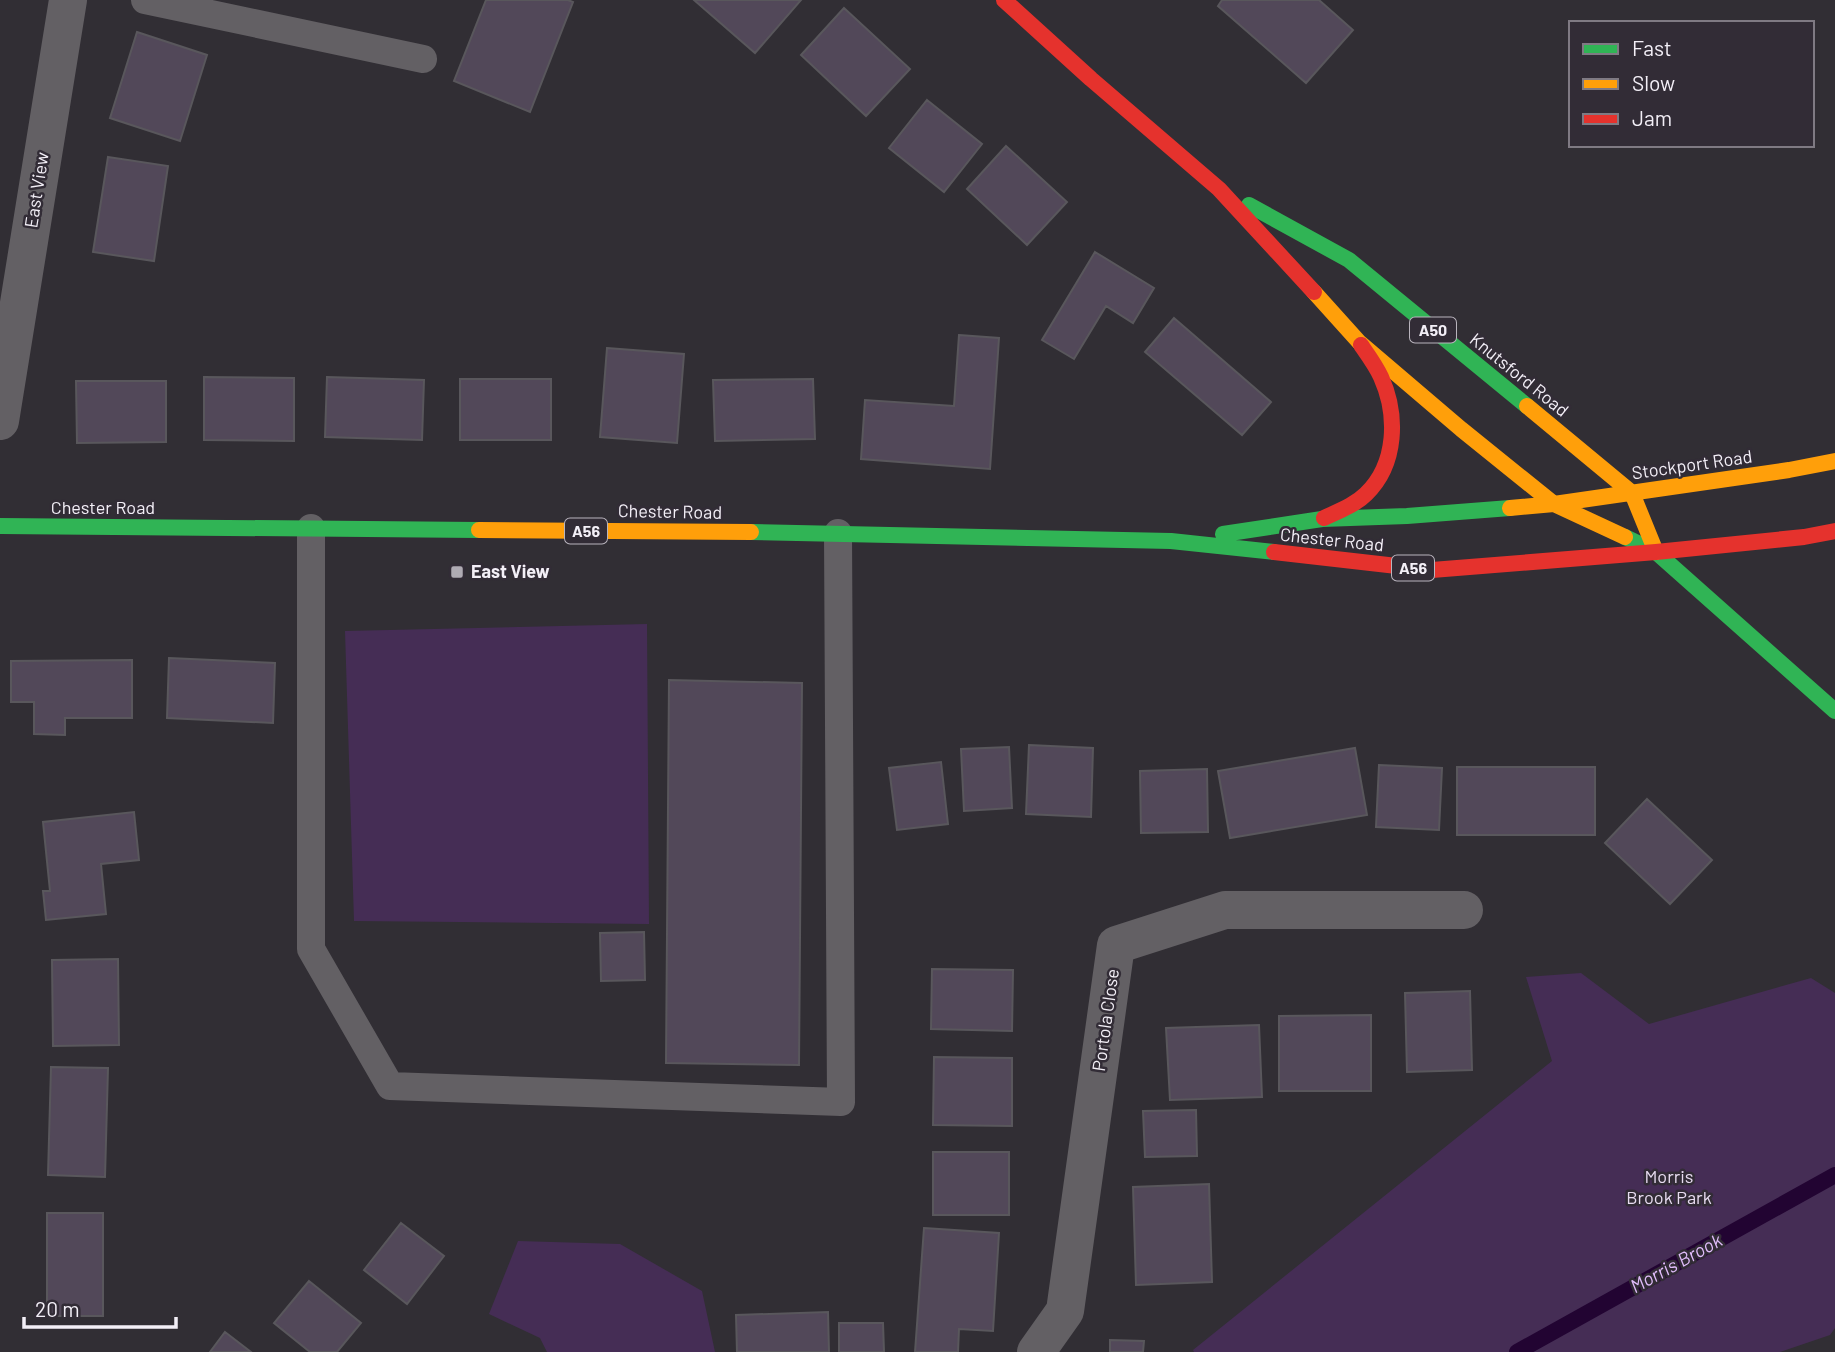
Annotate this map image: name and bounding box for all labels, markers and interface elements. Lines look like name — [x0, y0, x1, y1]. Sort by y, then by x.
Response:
legend — [1569, 21, 1814, 147]
text: Fast — [1632, 35, 1672, 60]
text: Slow — [1632, 70, 1675, 95]
text: Jam — [1632, 105, 1672, 130]
street label: East View — [19, 150, 53, 229]
road number: A50 — [1410, 318, 1456, 342]
street label: Knutsford Road — [1466, 328, 1573, 421]
street label: Stockport Road — [1630, 445, 1753, 483]
street label: Chester Road — [51, 496, 155, 518]
street label: Chester Road — [618, 499, 722, 523]
road number: A56 — [565, 518, 607, 544]
street label: Chester Road — [1279, 523, 1385, 555]
road number: A56 — [1392, 555, 1434, 580]
place label: East View — [471, 560, 550, 582]
marker: East View — [449, 564, 465, 580]
street label: Portola Close — [1087, 967, 1123, 1072]
park label: Morris Brook Park — [1626, 1165, 1712, 1208]
water label: Morris Brook — [1626, 1228, 1726, 1297]
scale bar — [24, 1286, 177, 1330]
text: 20 m — [35, 1296, 80, 1321]

